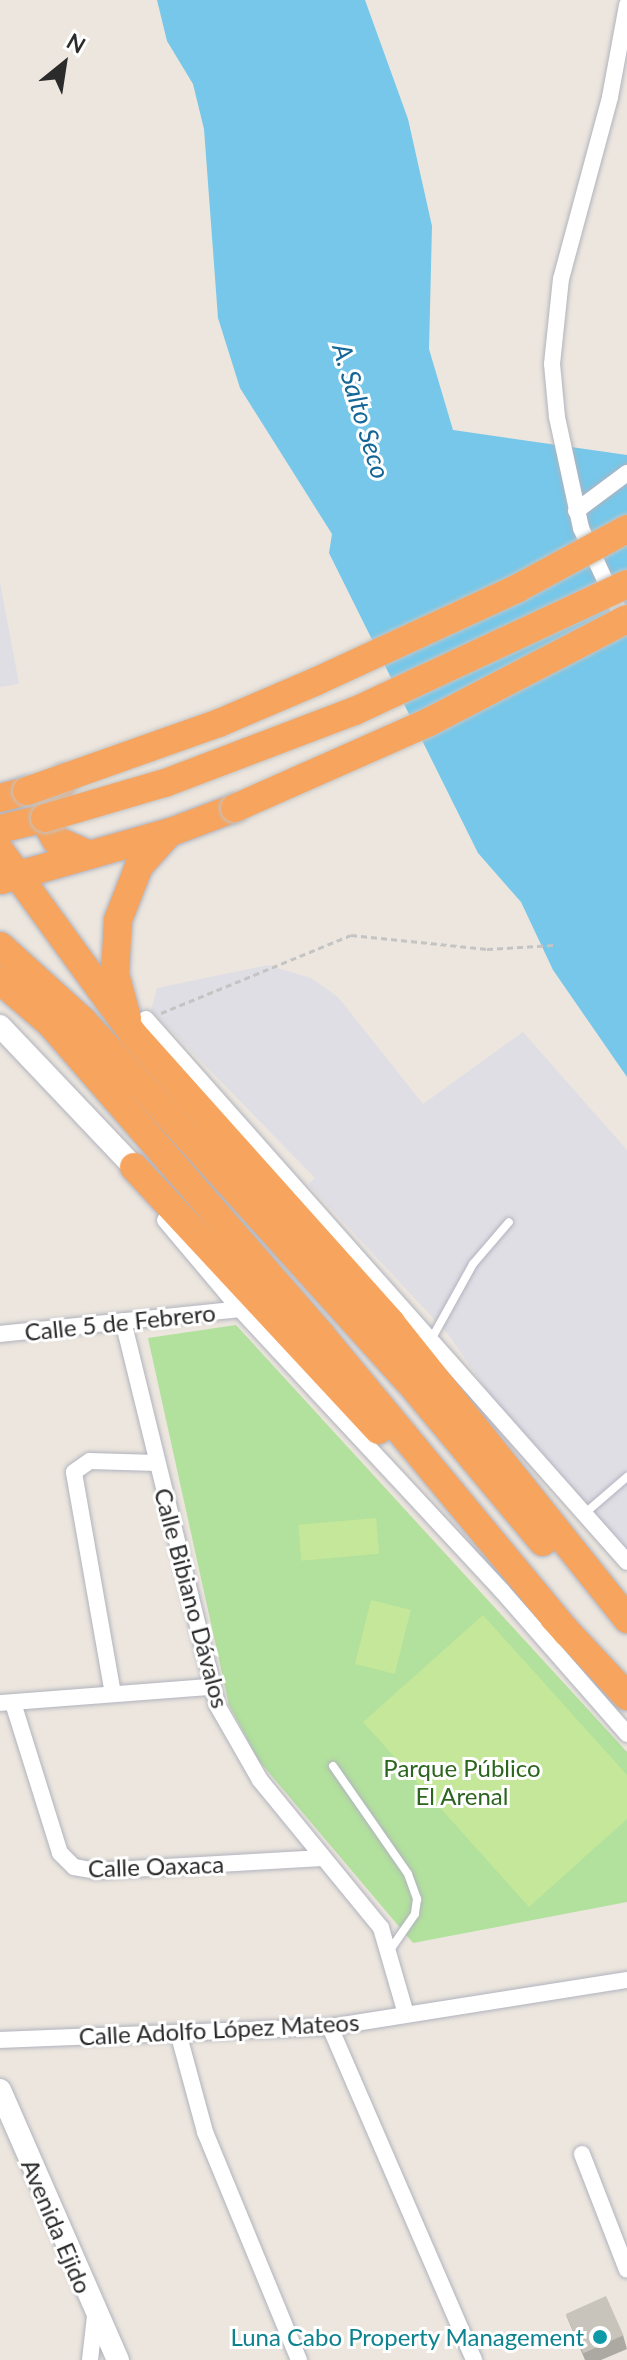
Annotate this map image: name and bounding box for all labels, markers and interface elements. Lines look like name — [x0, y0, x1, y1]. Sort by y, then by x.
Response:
north arrow — [24, 24, 104, 104]
text: N — [62, 27, 90, 59]
water label: A. Salto Seco — [326, 340, 396, 482]
street label: Calle 5 de Febrero — [23, 1298, 217, 1346]
street label: Calle Bibiano Dávalos — [149, 1485, 235, 1711]
park label: Parque Público El Arenal — [383, 1754, 541, 1810]
street label: Calle Oaxaca — [87, 1849, 225, 1883]
street label: Calle Adolfo López Mateos — [78, 2007, 360, 2051]
street label: Avenida Ejido — [16, 2155, 98, 2297]
place label: Luna Cabo Property Management — [230, 2323, 584, 2351]
marker: Luna Cabo Property Management — [591, 2328, 609, 2346]

